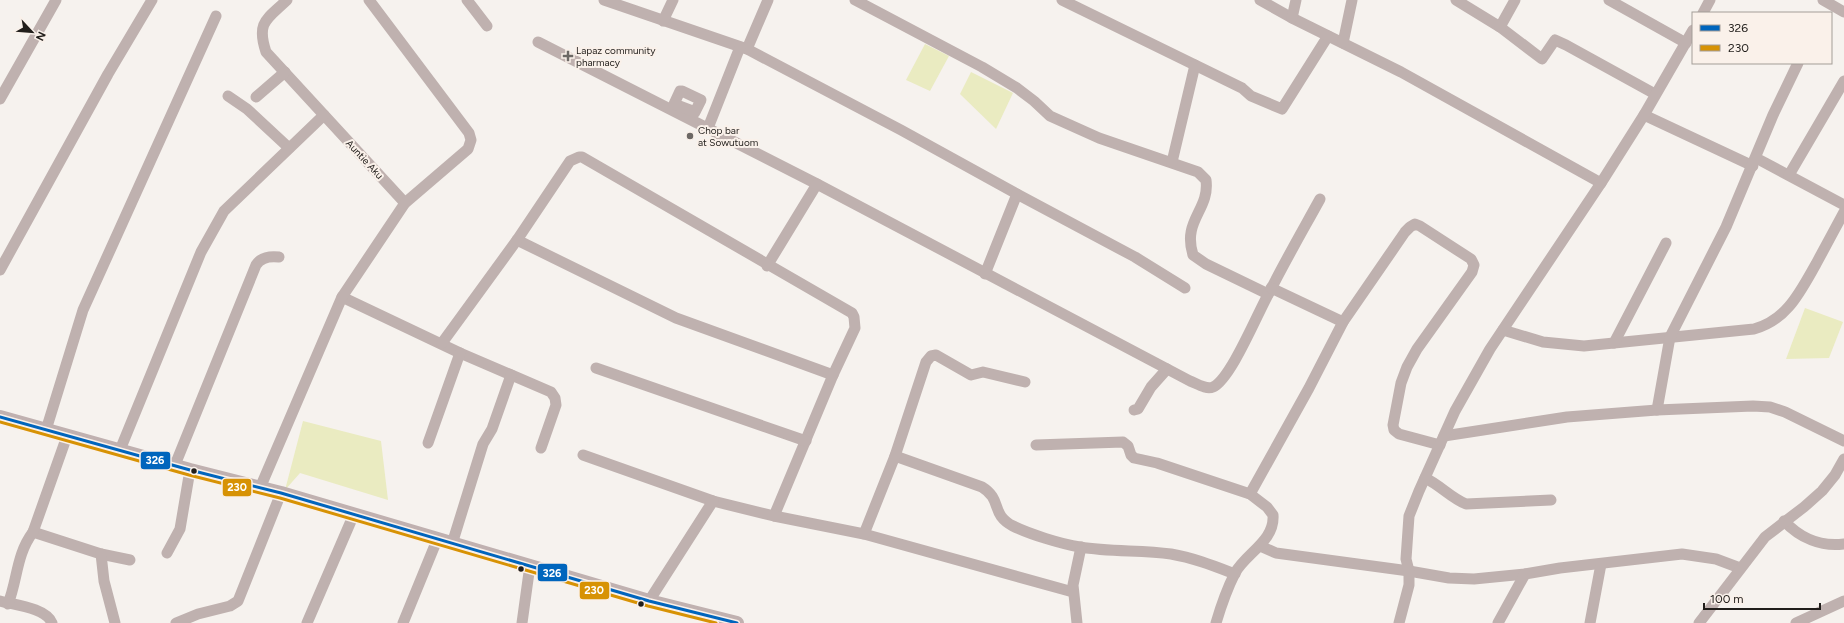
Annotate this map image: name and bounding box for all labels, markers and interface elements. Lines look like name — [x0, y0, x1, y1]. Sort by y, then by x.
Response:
north arrow — [12, 12, 52, 52]
legend — [1692, 12, 1832, 64]
text: 326 — [1728, 21, 1748, 35]
text: N — [33, 29, 48, 43]
text: 230 — [1728, 41, 1749, 55]
place label: Lapaz community pharmacy — [576, 44, 656, 69]
marker: Lapaz community pharmacy — [563, 51, 573, 61]
place label: Chop bar at Sowutuom — [698, 124, 758, 149]
marker: Chop bar at Sowutuom — [685, 131, 695, 141]
street label: Auntie Aku — [343, 137, 386, 182]
line badge: 326 — [140, 451, 171, 470]
text: 326 — [146, 454, 165, 467]
unlabelled marker — [189, 466, 199, 476]
line badge: 230 — [222, 478, 252, 497]
text: 230 — [227, 481, 247, 494]
line badge: 326 — [537, 563, 568, 582]
unlabelled marker — [516, 564, 526, 574]
text: 326 — [543, 567, 562, 580]
line badge: 230 — [579, 581, 610, 600]
text: 230 — [584, 584, 604, 597]
scale bar — [1704, 585, 1820, 611]
text: 100 m — [1710, 592, 1744, 606]
unlabelled marker — [636, 599, 646, 609]

